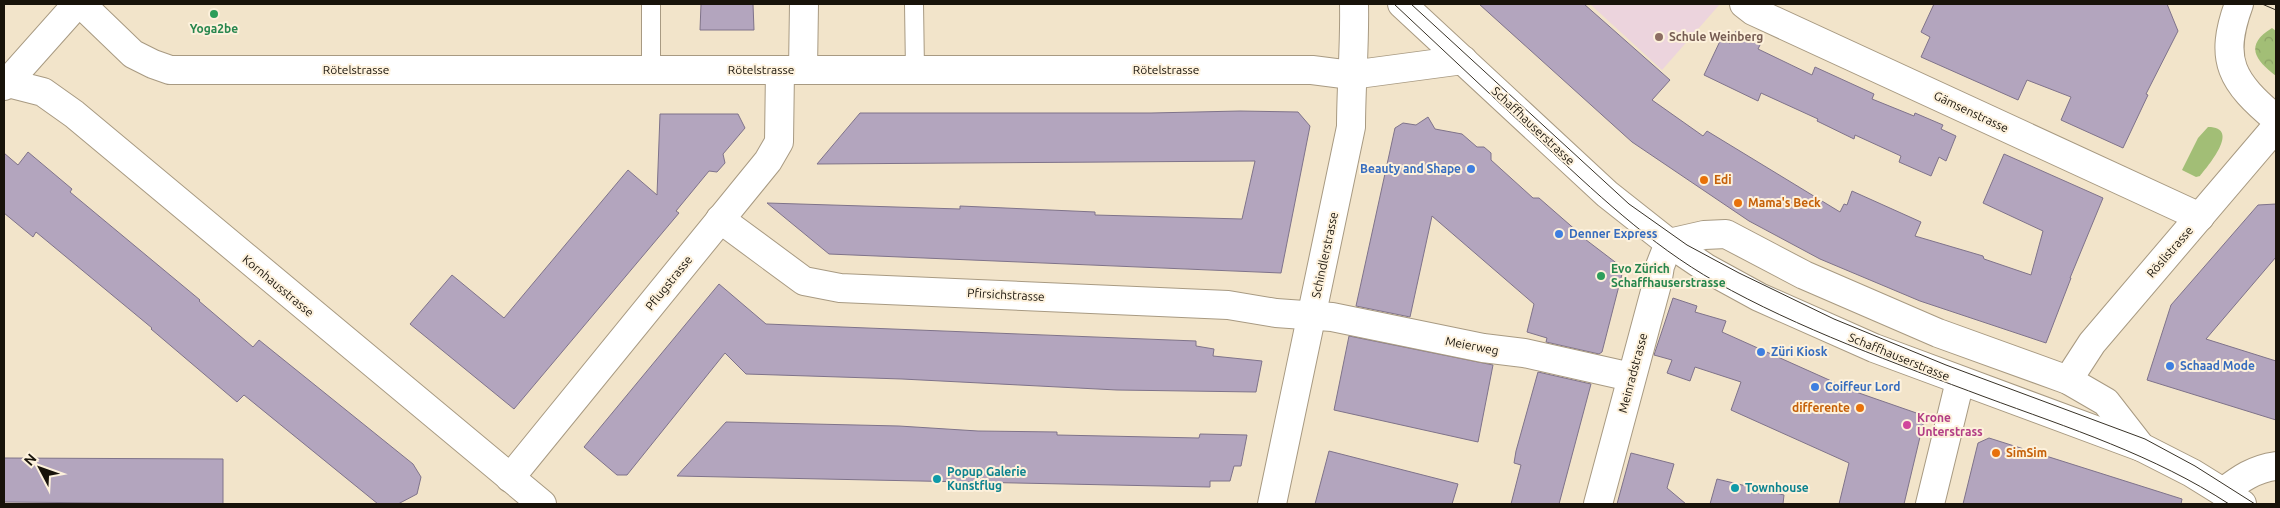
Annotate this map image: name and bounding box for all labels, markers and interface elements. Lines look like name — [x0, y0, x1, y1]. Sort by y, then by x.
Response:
marker: Yoga2be — [208, 8, 220, 20]
place label: Yoga2be — [190, 22, 238, 35]
place label: Schule Weinberg — [1669, 30, 1763, 43]
marker: Schule Weinberg — [1653, 31, 1665, 43]
street label: Rötelstrasse — [323, 63, 389, 76]
street label: Rötelstrasse — [728, 63, 794, 76]
street label: Rötelstrasse — [1133, 63, 1199, 76]
street label: Schaffhauserstrasse — [1489, 84, 1577, 167]
street label: Gämsenstrasse — [1932, 89, 2011, 135]
place label: Beauty and Shape — [1360, 162, 1461, 175]
marker: Beauty and Shape — [1465, 163, 1477, 175]
place label: Edi — [1714, 173, 1732, 186]
marker: Edi — [1698, 174, 1710, 186]
place label: Mama's Beck — [1748, 196, 1821, 209]
marker: Mama's Beck — [1732, 197, 1744, 209]
street label: Schindlerstrasse — [1309, 211, 1340, 299]
street label: Röslistrasse — [2144, 223, 2195, 280]
place label: Denner Express — [1569, 227, 1658, 240]
marker: Denner Express — [1553, 228, 1565, 240]
street label: Kornhausstrasse — [240, 252, 316, 319]
street label: Pflugstrasse — [643, 253, 695, 313]
place label: Evo Zürich Schaffhauserstrasse — [1611, 262, 1726, 289]
marker: Evo Zürich Schaffhauserstrasse — [1595, 270, 1607, 282]
street label: Pfirsichstrasse — [967, 286, 1045, 303]
street label: Schaffhauserstrasse — [1847, 330, 1952, 383]
street label: Meinradstrasse — [1616, 331, 1649, 414]
street label: Meierweg — [1444, 334, 1500, 357]
place label: Züri Kiosk — [1771, 345, 1828, 358]
marker: Züri Kiosk — [1755, 346, 1767, 358]
place label: Schaad Mode — [2180, 359, 2255, 372]
marker: Schaad Mode — [2164, 360, 2176, 372]
place label: Coiffeur Lord — [1825, 380, 1901, 393]
marker: Coiffeur Lord — [1809, 381, 1821, 393]
place label: differente — [1792, 401, 1850, 414]
marker: differente — [1854, 402, 1866, 414]
place label: Krone Unterstrass — [1917, 411, 1983, 438]
marker: Krone Unterstrass — [1901, 419, 1913, 431]
north arrow — [15, 443, 65, 493]
place label: SimSim — [2006, 446, 2047, 459]
marker: SimSim — [1990, 447, 2002, 459]
text: N — [21, 450, 40, 469]
place label: Popup Galerie Kunstflug — [947, 465, 1027, 492]
marker: Popup Galerie Kunstflug — [931, 473, 943, 485]
place label: Townhouse — [1745, 481, 1809, 494]
marker: Townhouse — [1729, 482, 1741, 494]

